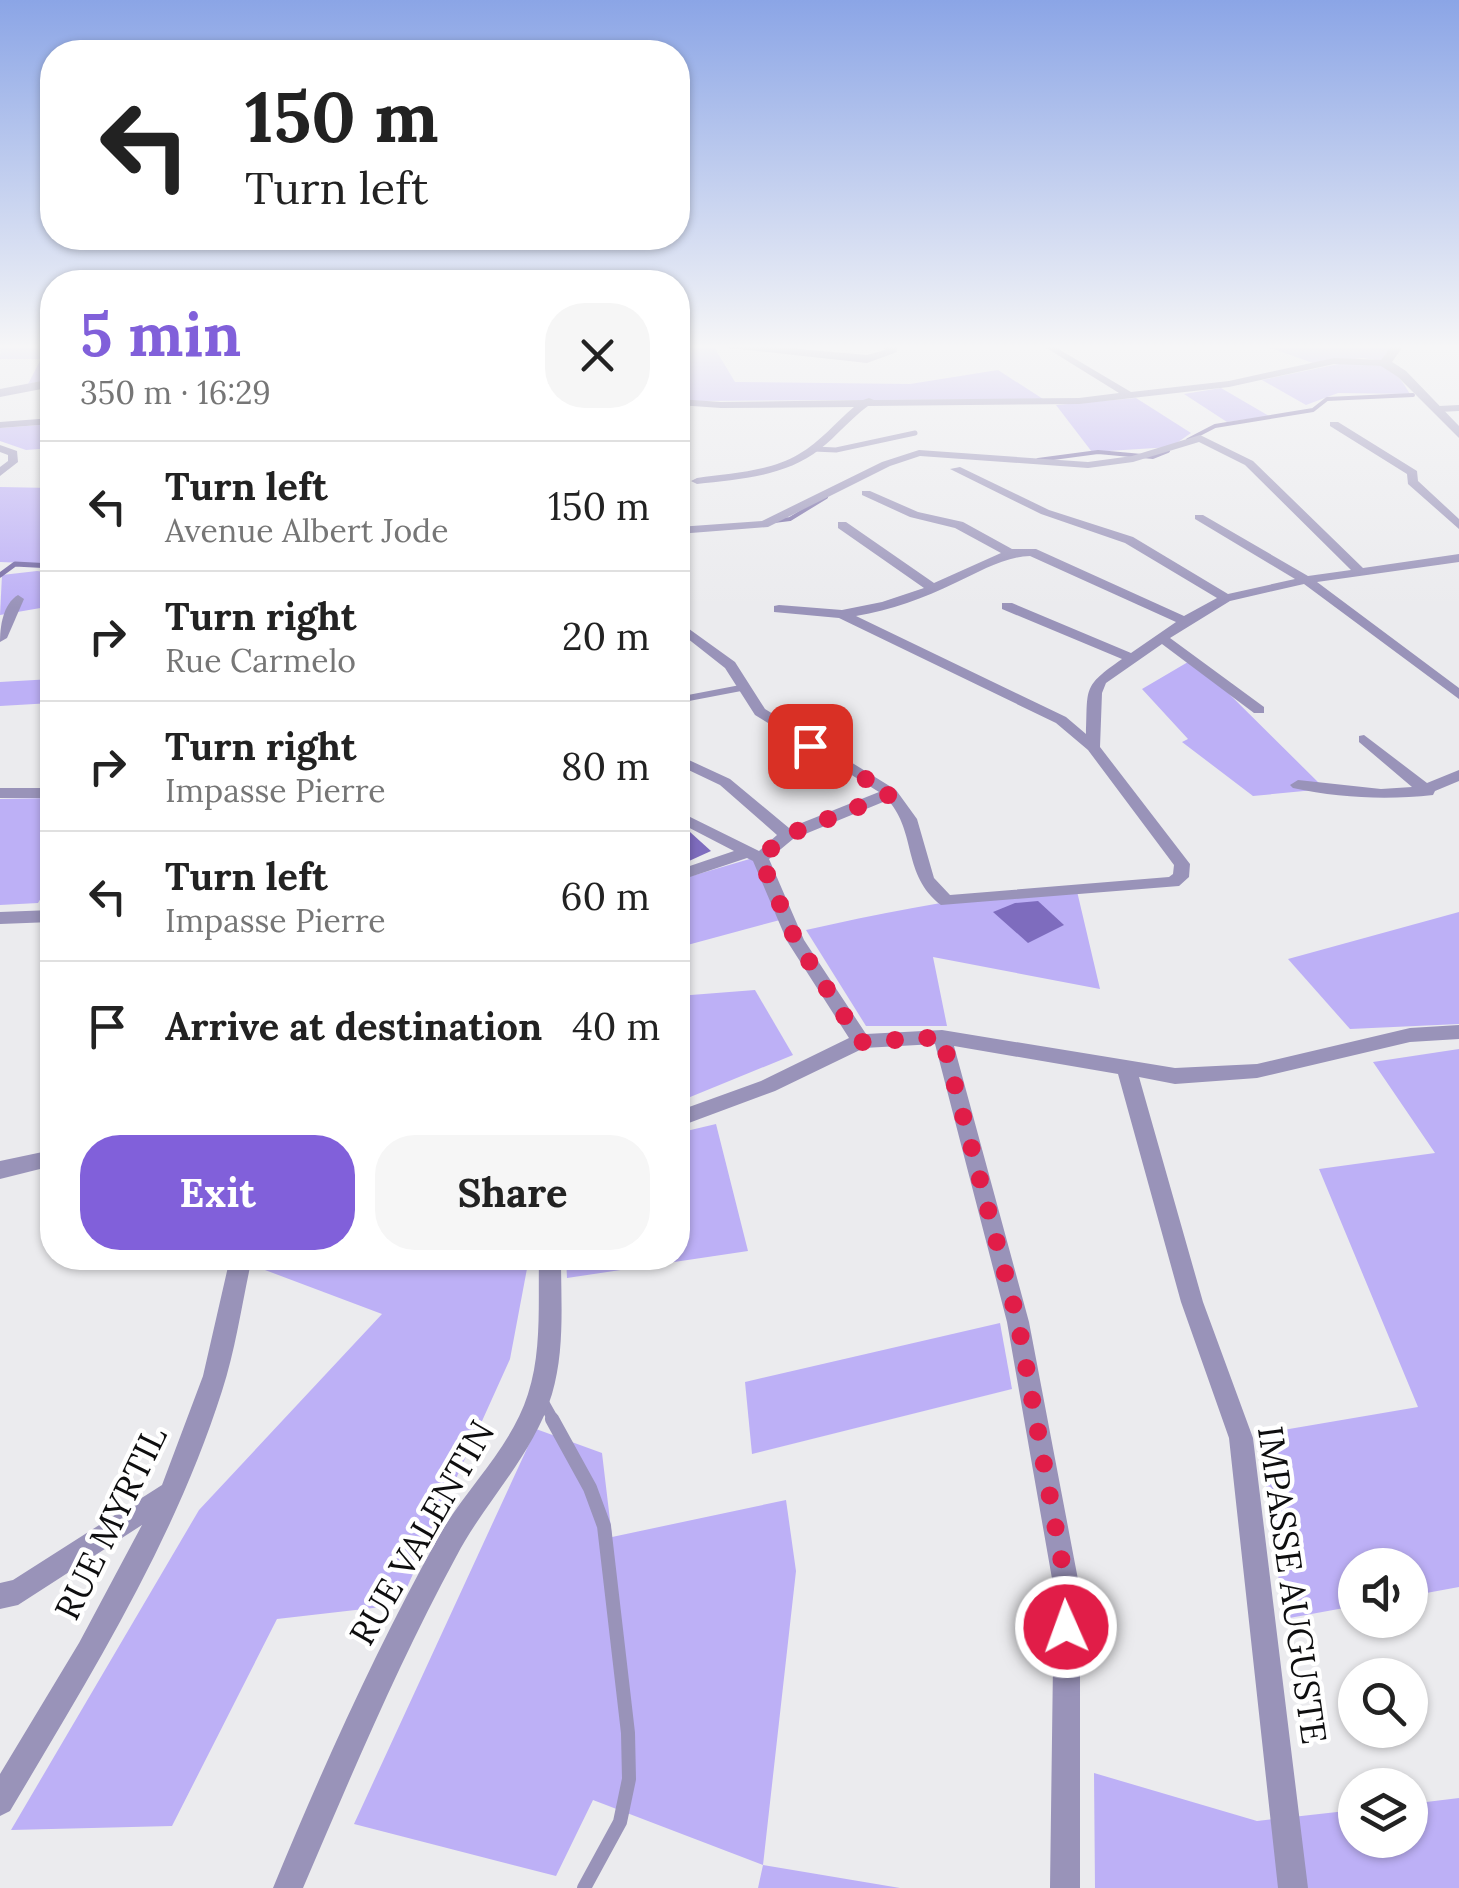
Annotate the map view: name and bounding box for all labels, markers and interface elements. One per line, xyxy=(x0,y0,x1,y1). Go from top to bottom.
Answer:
text: 150 m xyxy=(245,72,439,161)
icon: left xyxy=(80,80,210,210)
text: Turn left xyxy=(245,159,428,216)
text: 5 min xyxy=(80,296,241,372)
button: close xyxy=(545,303,650,408)
text: 350 m · 16:29 xyxy=(80,372,271,413)
text: Turn left xyxy=(165,462,328,510)
icon: left xyxy=(80,479,135,534)
text: 150 m xyxy=(548,482,650,530)
text: Avenue Albert Jode xyxy=(165,510,449,551)
text: Turn right xyxy=(165,592,356,640)
icon: right xyxy=(80,609,135,664)
text: 20 m xyxy=(562,612,650,660)
text: Rue Carmelo xyxy=(165,640,356,681)
pin xyxy=(768,704,853,789)
icon: arrive xyxy=(783,719,838,774)
text: Turn right xyxy=(165,722,356,770)
icon: right xyxy=(80,739,135,794)
text: 80 m xyxy=(561,742,650,790)
text: Impasse Pierre xyxy=(165,770,386,811)
text: Turn left xyxy=(165,852,328,900)
icon: left xyxy=(80,869,135,924)
text: 60 m xyxy=(560,872,650,920)
text: Impasse Pierre xyxy=(165,900,386,941)
icon: arrive xyxy=(80,999,135,1054)
text: Arrive at destination xyxy=(165,1002,542,1050)
text: 40 m xyxy=(572,1002,660,1050)
button: Exit xyxy=(80,1135,355,1250)
button: Share xyxy=(375,1135,650,1250)
street label: RUE VALENTIN xyxy=(339,1412,504,1653)
street label: RUE MYRTIL xyxy=(44,1419,177,1627)
street label: IMPASSE AUGUSTE xyxy=(1248,1423,1337,1747)
map controls xyxy=(1338,1548,1428,1858)
button: sound xyxy=(1338,1548,1428,1638)
position arrow xyxy=(1014,1575,1118,1679)
button: search xyxy=(1338,1658,1428,1748)
button: layers xyxy=(1338,1768,1428,1858)

